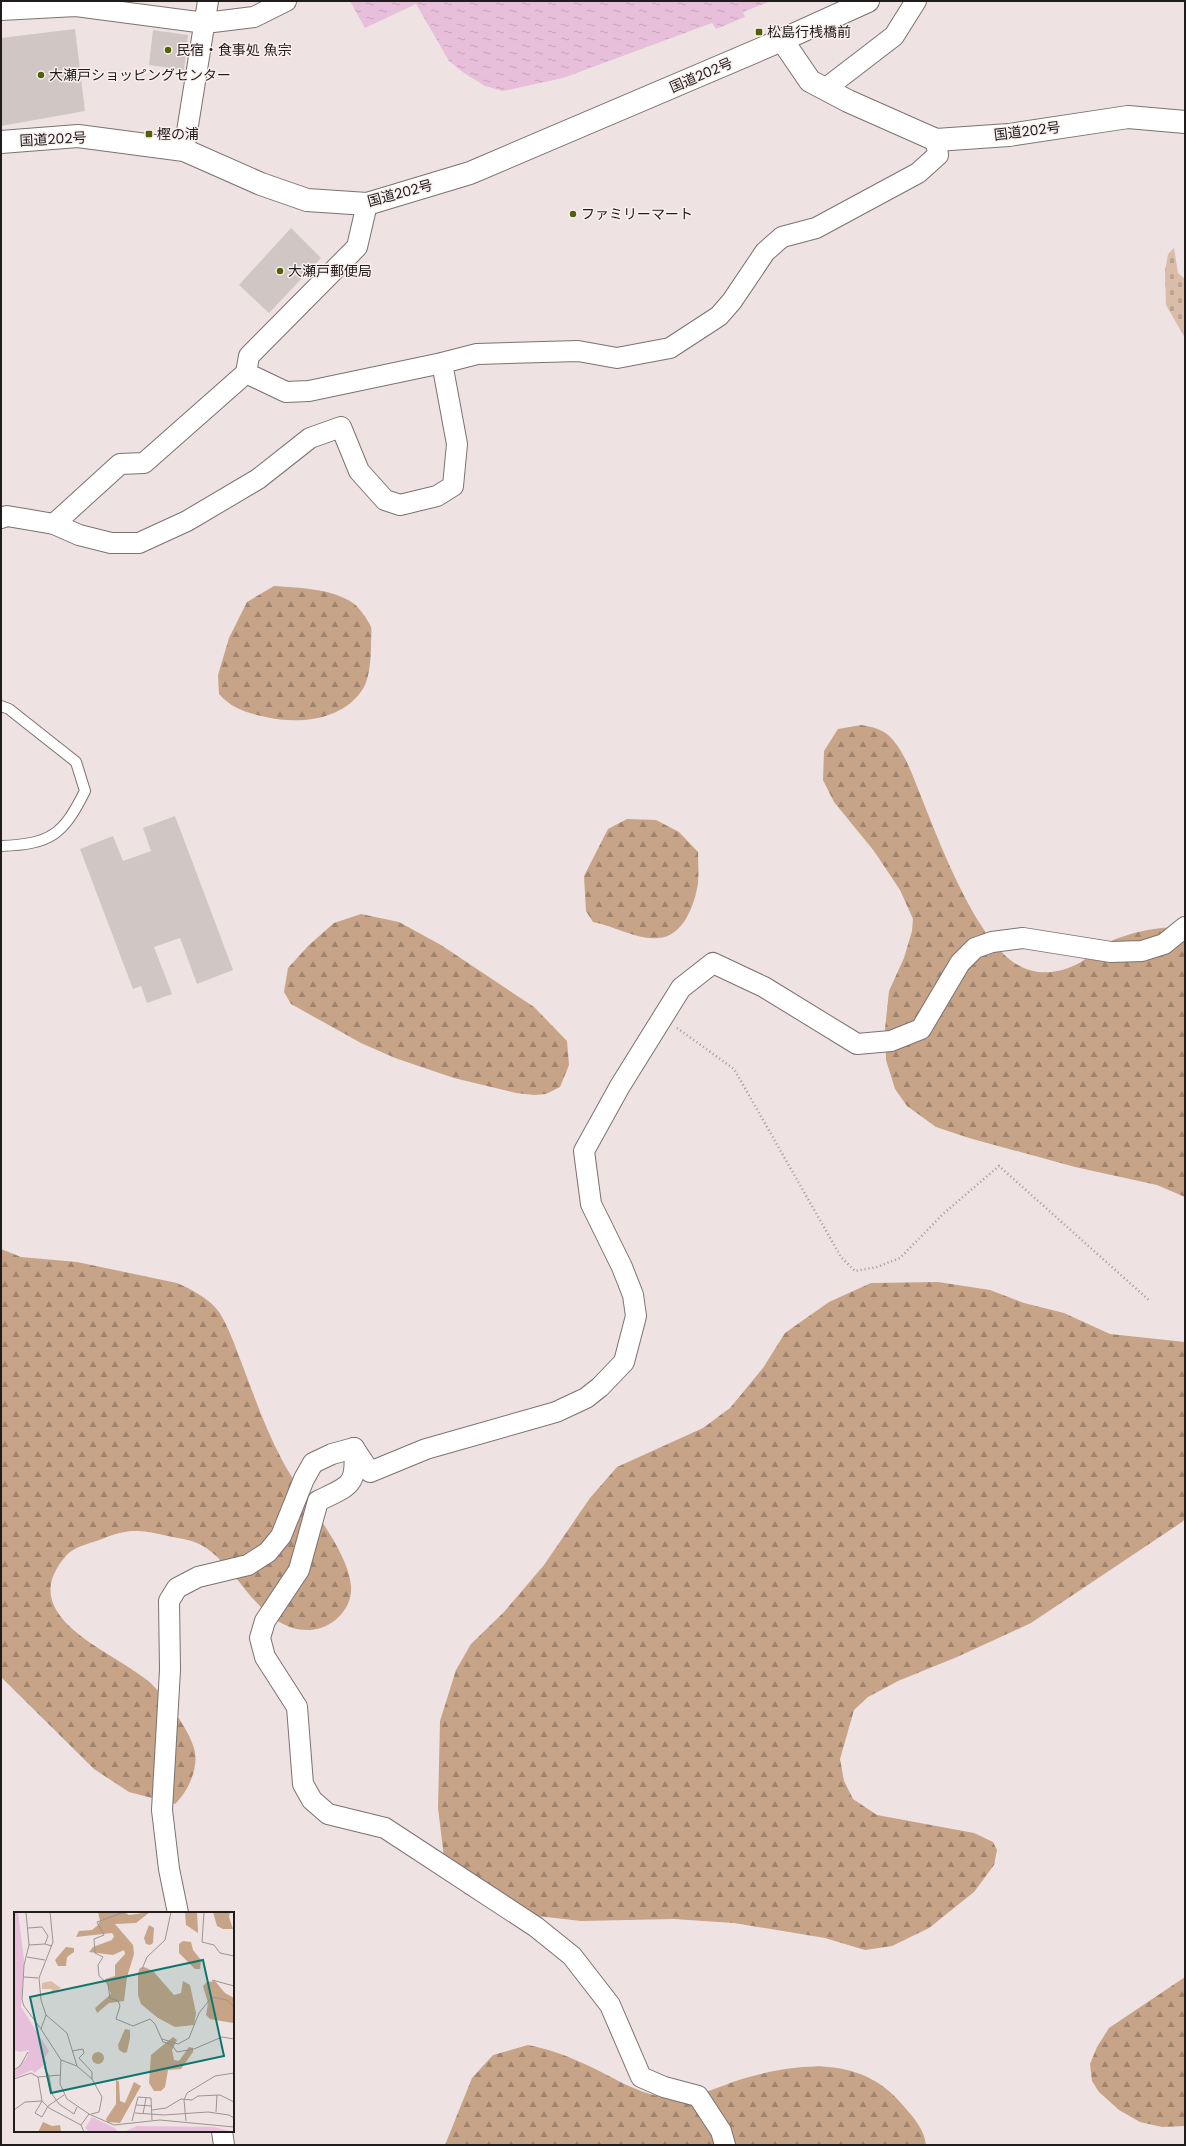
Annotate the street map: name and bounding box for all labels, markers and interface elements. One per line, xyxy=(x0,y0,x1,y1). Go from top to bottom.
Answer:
place label: 松島行桟橋前 xyxy=(767,22,851,42)
marker: 松島行桟橋前 xyxy=(754,27,764,37)
place label: 民宿・食事処 魚宗 xyxy=(176,40,292,60)
marker: 民宿・食事処 魚宗 xyxy=(163,45,173,55)
street label: 国道202号 xyxy=(666,53,736,97)
place label: 大瀬戸ショッピングセンター xyxy=(49,65,231,85)
marker: 大瀬戸ショッピングセンター xyxy=(36,70,46,80)
street label: 国道202号 xyxy=(993,117,1061,145)
place label: 樫の浦 xyxy=(157,124,199,144)
street label: 国道202号 xyxy=(19,127,87,151)
marker: 樫の浦 xyxy=(144,129,154,139)
street label: 国道202号 xyxy=(365,175,435,211)
place label: ファミリーマート xyxy=(581,204,693,224)
marker: ファミリーマート xyxy=(568,209,578,219)
place label: 大瀬戸郵便局 xyxy=(288,261,372,281)
marker: 大瀬戸郵便局 xyxy=(275,266,285,276)
inset map xyxy=(14,1912,234,2132)

